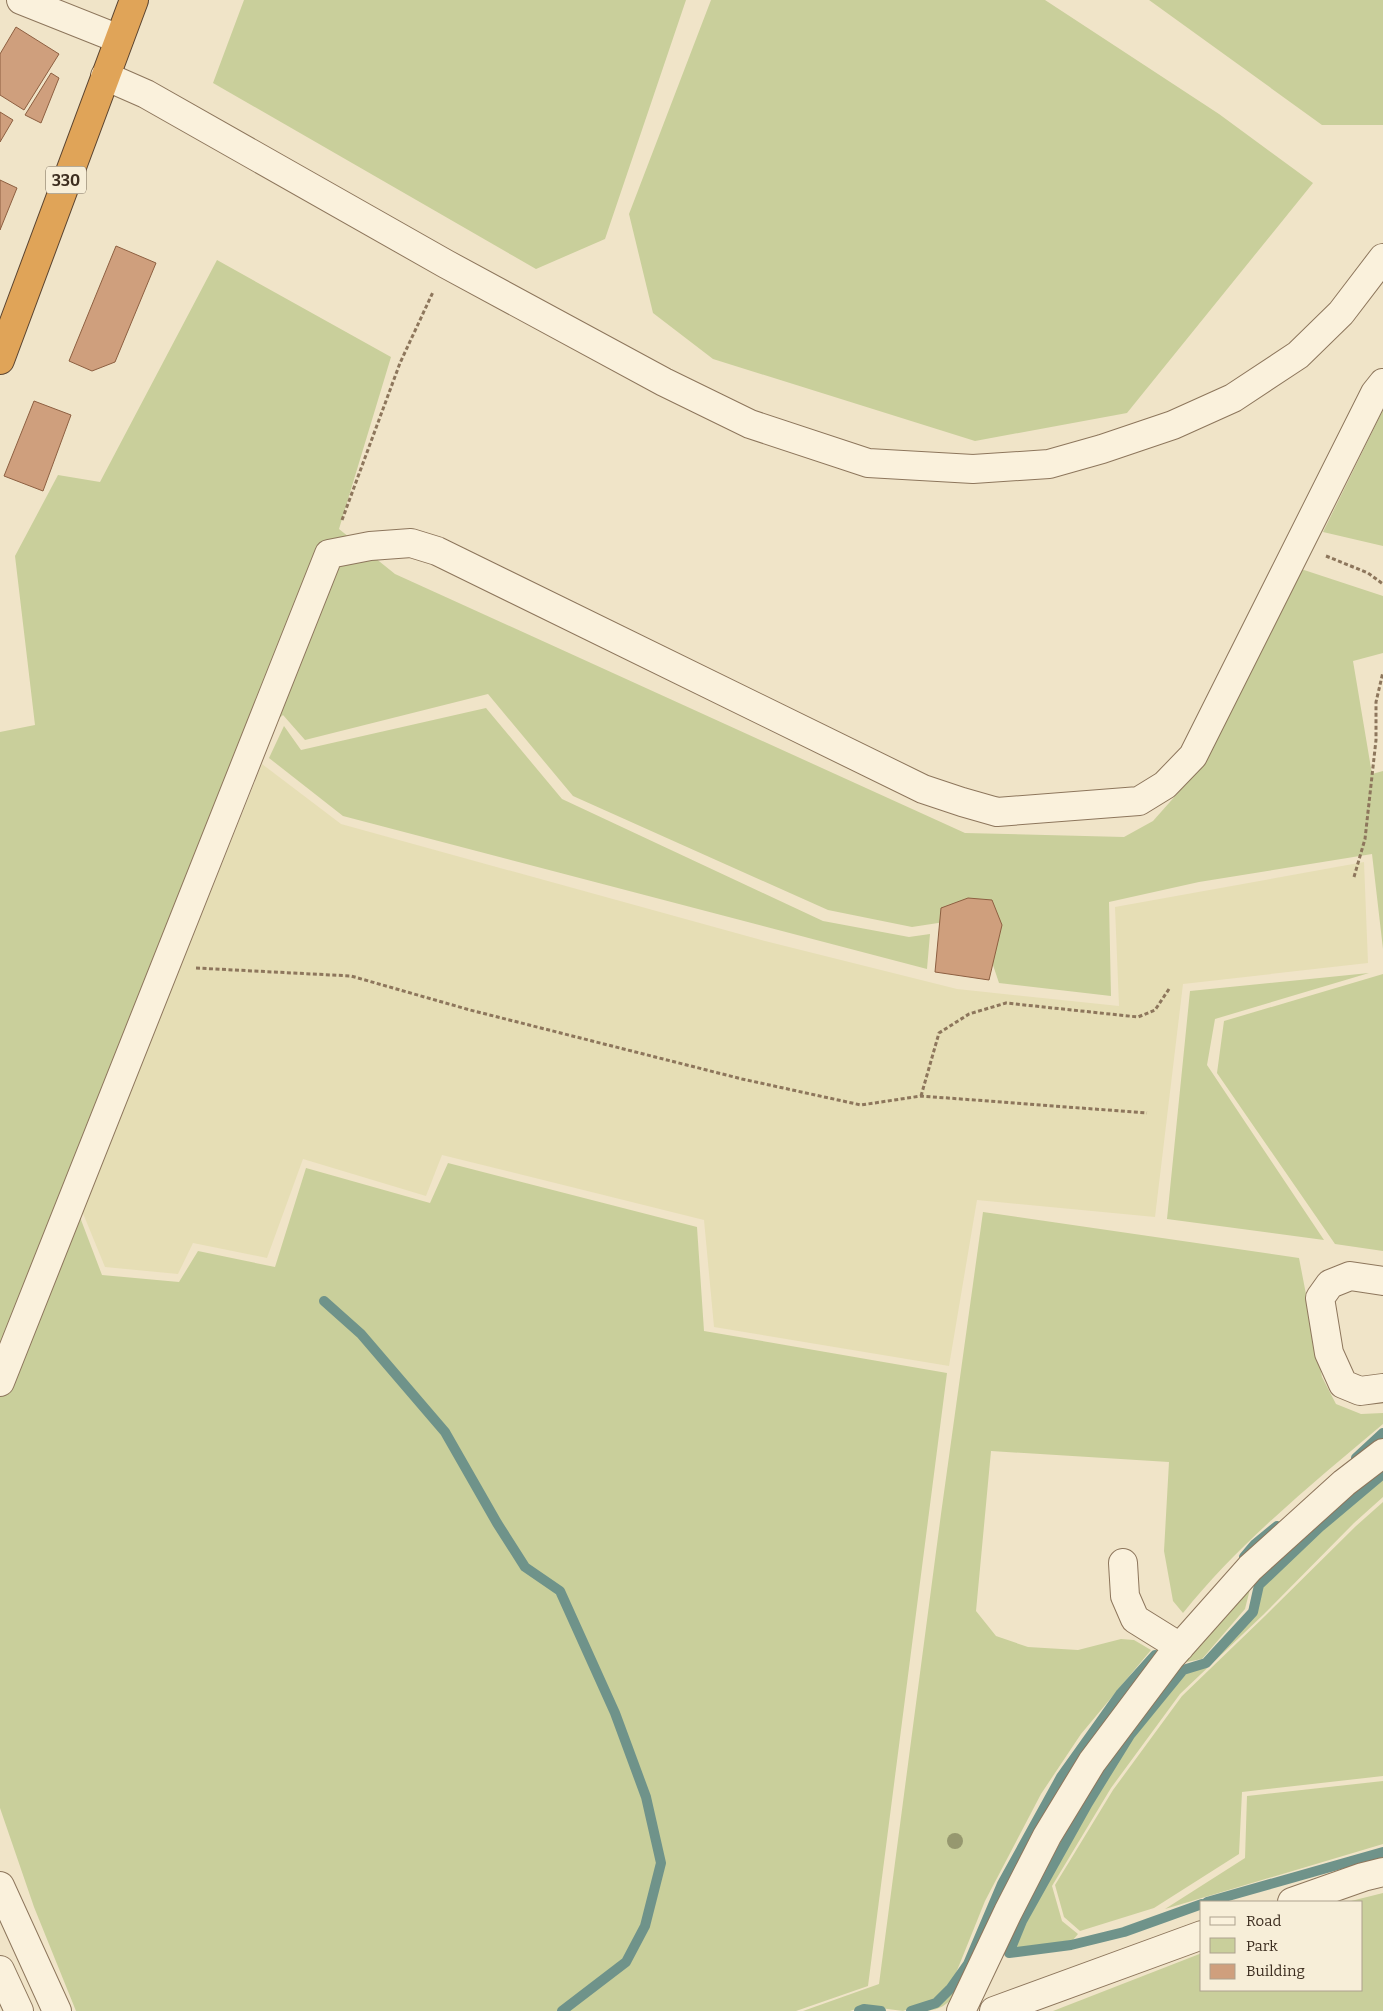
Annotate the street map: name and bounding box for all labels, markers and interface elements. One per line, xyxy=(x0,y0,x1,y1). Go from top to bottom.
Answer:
road number: 330 xyxy=(46,166,86,194)
legend xyxy=(1200,1901,1363,1991)
text: Road xyxy=(1246,1912,1281,1930)
text: Park xyxy=(1246,1937,1278,1955)
text: Building xyxy=(1246,1962,1305,1980)

